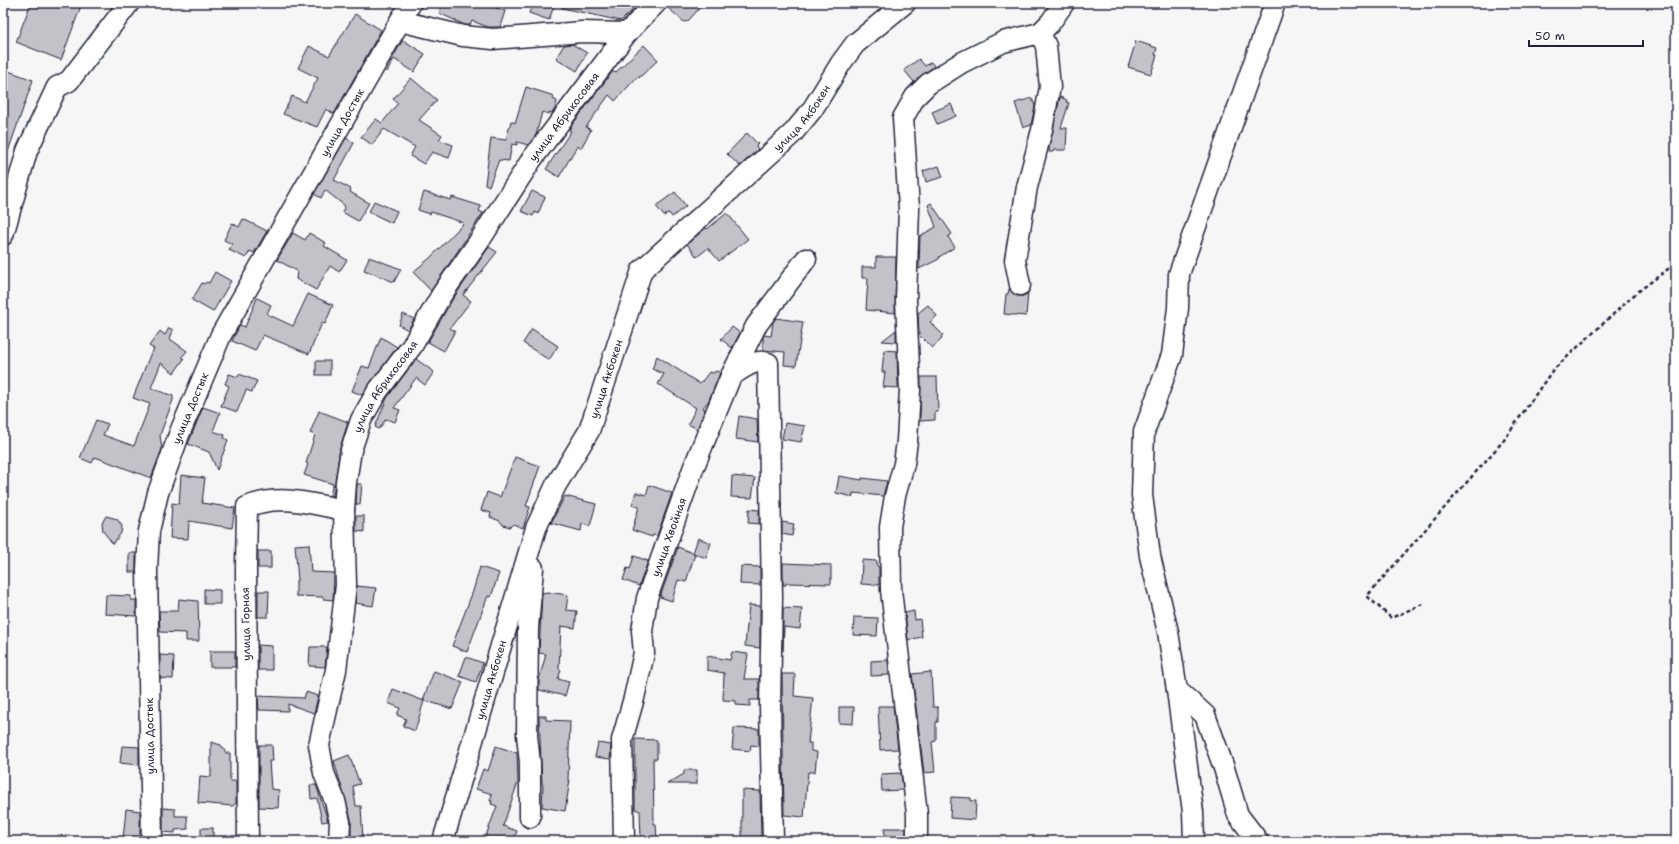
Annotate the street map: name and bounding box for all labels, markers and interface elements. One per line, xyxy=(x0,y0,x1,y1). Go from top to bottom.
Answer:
scale bar xyxy=(1529,22,1643,48)
text: 50 m xyxy=(1535,28,1565,44)
street label: улица Абрикосовая xyxy=(525,69,602,164)
street label: улица Акбокен xyxy=(770,82,833,155)
street label: улица Достык xyxy=(317,85,368,159)
street label: улица Абрикосовая xyxy=(350,338,421,434)
street label: улица Акбокен xyxy=(586,338,626,420)
street label: улица Достык xyxy=(169,370,212,446)
street label: улица Хвойная xyxy=(648,495,690,579)
street label: улица Горная xyxy=(238,587,254,661)
street label: улица Акбокен xyxy=(472,638,510,722)
street label: улица Достык xyxy=(142,698,158,774)

